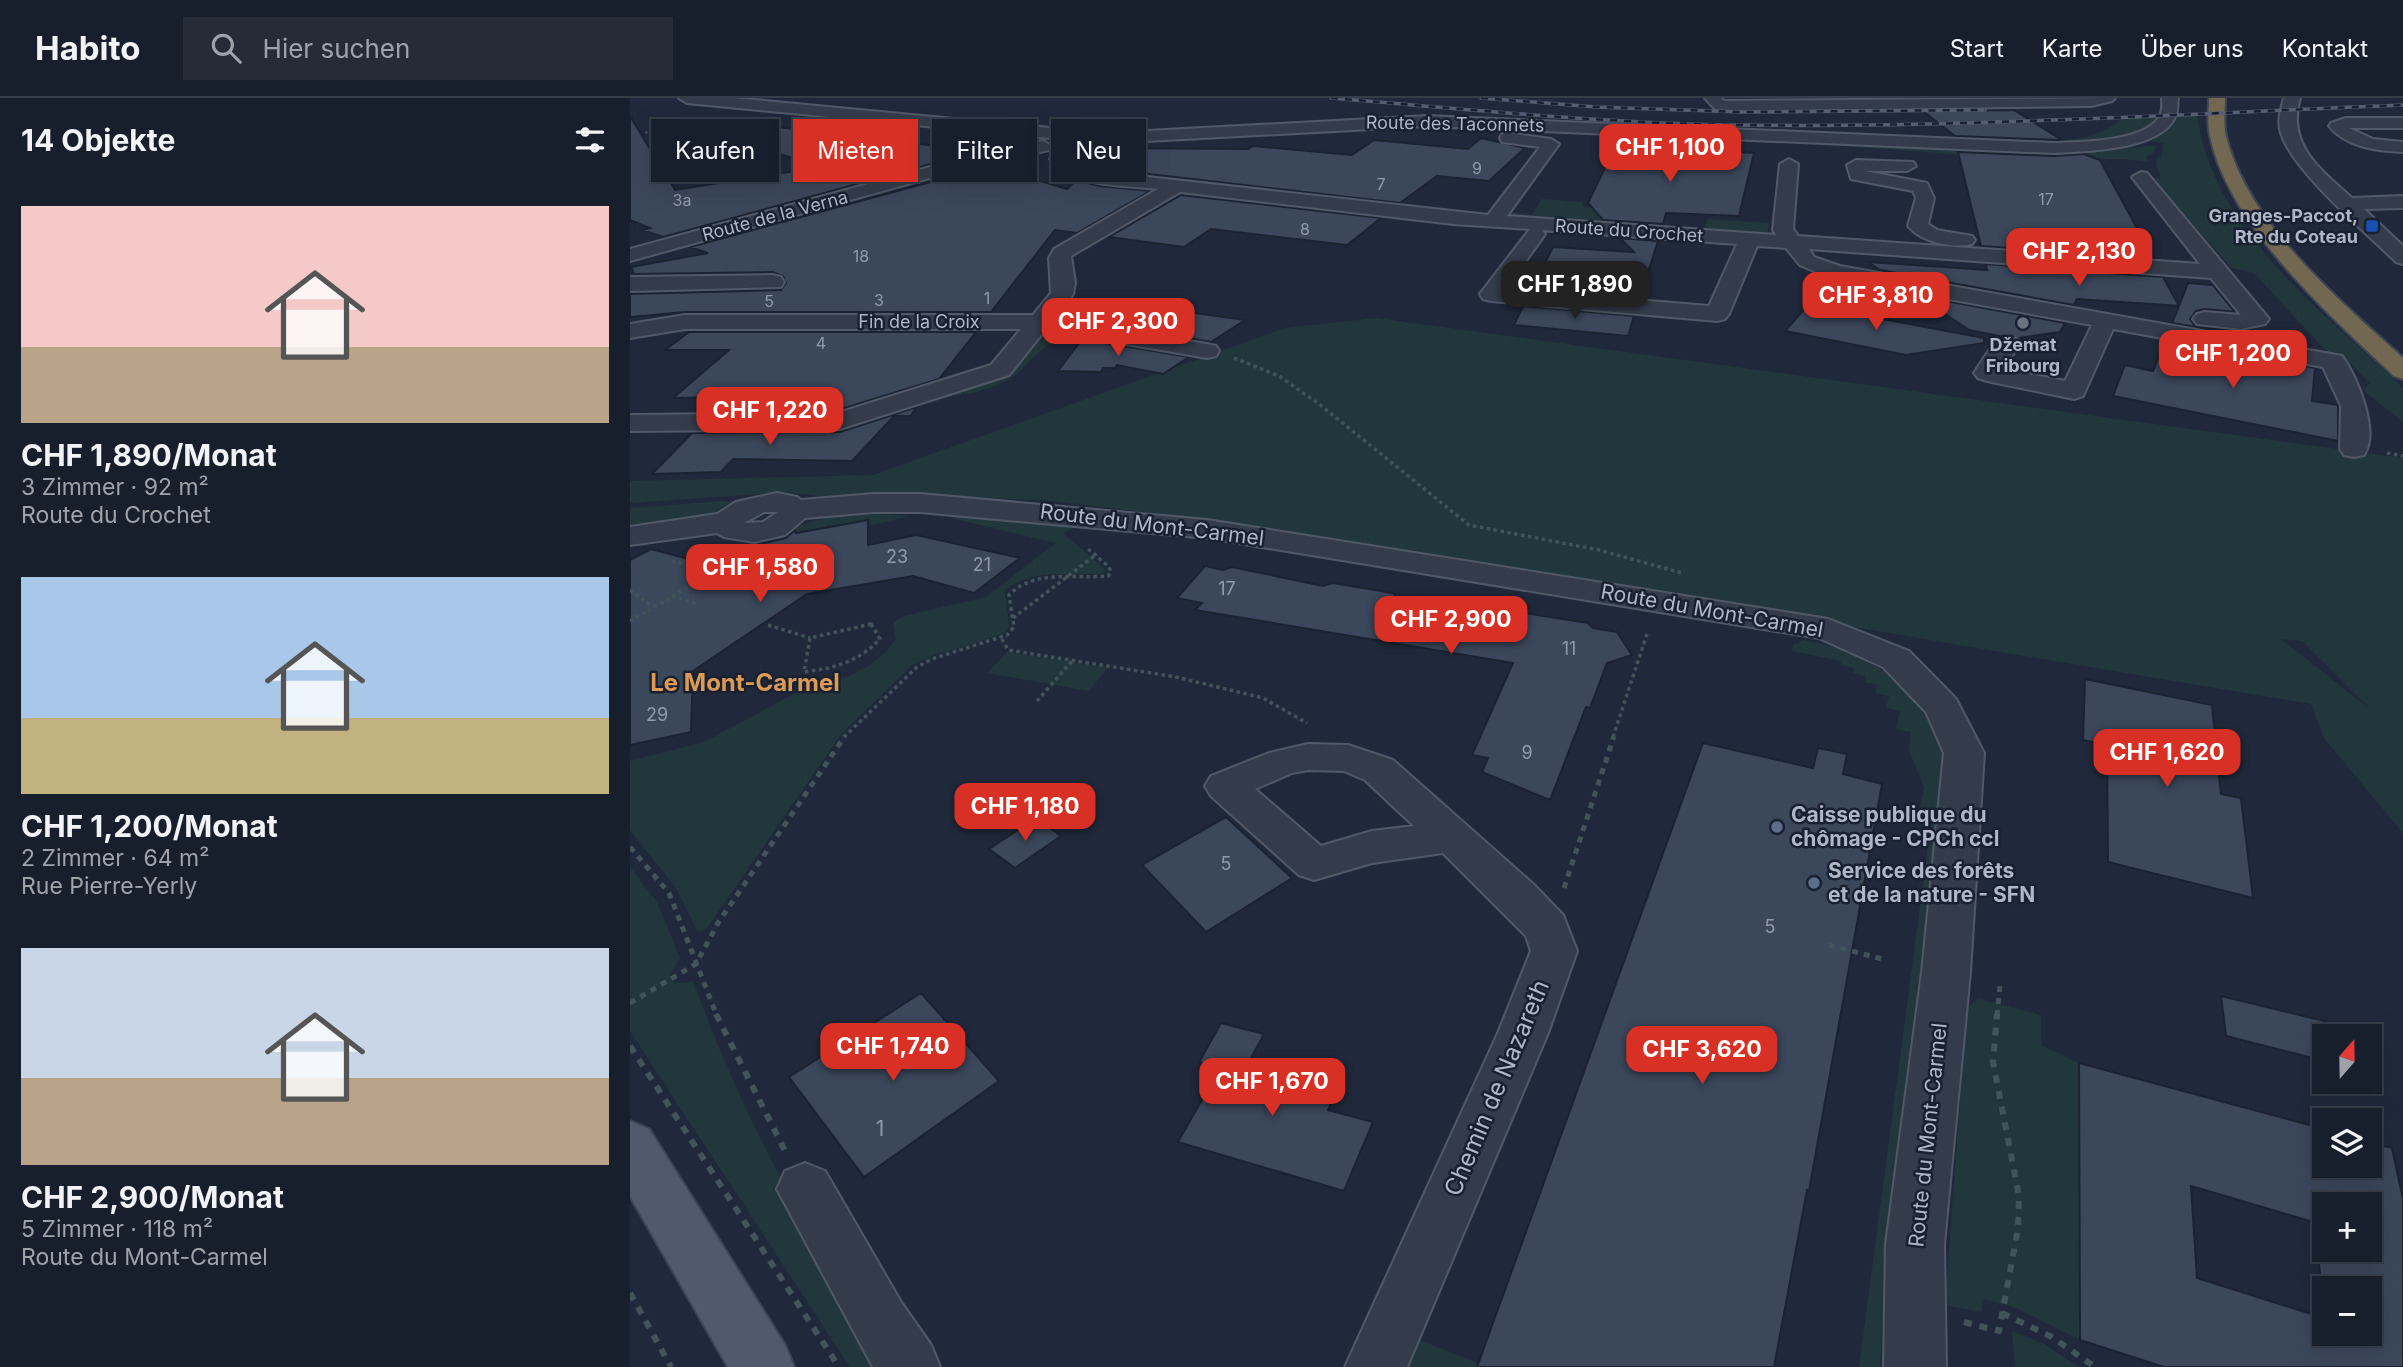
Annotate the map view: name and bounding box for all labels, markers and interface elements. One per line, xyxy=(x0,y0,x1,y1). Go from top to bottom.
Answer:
search box xyxy=(183,17,673,80)
text: Habito xyxy=(35,28,141,68)
icon: search xyxy=(207,29,245,67)
text: Hier suchen xyxy=(263,33,410,64)
text: Start xyxy=(1950,34,2004,63)
text: Karte xyxy=(2042,34,2102,63)
text: Über uns xyxy=(2140,34,2244,63)
text: Kontakt xyxy=(2282,34,2368,63)
street label: Route des Taconnets xyxy=(1366,111,1544,136)
chip: Kaufen xyxy=(651,119,779,182)
chip: Mieten xyxy=(793,119,918,182)
chip: Filter xyxy=(932,119,1037,182)
chip: Neu xyxy=(1051,119,1146,182)
icon: filters xyxy=(571,121,609,159)
text: 14 Objekte xyxy=(21,122,175,158)
pin: CHF 1,100 xyxy=(1590,125,1750,184)
text: CHF 1,100 xyxy=(1615,133,1725,161)
house number: 9 xyxy=(1472,158,1482,178)
house number: 7 xyxy=(1376,174,1386,194)
street label: Route de la Verna xyxy=(700,186,850,245)
house number: 17 xyxy=(2038,189,2054,209)
house number: 3a xyxy=(673,190,691,210)
place label: Granges-Paccot, Rte du Coteau xyxy=(2208,205,2358,247)
street label: Route du Crochet xyxy=(1554,215,1704,246)
marker: Granges-Paccot, Rte du Coteau xyxy=(2364,218,2380,234)
house number: 8 xyxy=(1300,219,1310,239)
pin: CHF 2,130 xyxy=(1999,228,2159,288)
text: CHF 2,130 xyxy=(2022,237,2136,265)
house number: 18 xyxy=(853,246,869,266)
icon: home xyxy=(252,252,378,378)
pin: CHF 1,890 xyxy=(1495,262,1655,321)
text: CHF 1,890 xyxy=(1517,270,1633,298)
pin: CHF 3,810 xyxy=(1796,272,1956,332)
text: CHF 3,810 xyxy=(1819,281,1933,309)
house number: 1 xyxy=(984,288,990,308)
house number: 3 xyxy=(874,290,884,310)
house number: 5 xyxy=(764,291,774,311)
pin: CHF 2,300 xyxy=(1038,299,1198,358)
text: CHF 2,300 xyxy=(1058,307,1178,335)
street label: Fin de la Croix xyxy=(858,311,980,332)
marker: Džemat Fribourg xyxy=(2015,315,2031,331)
pin: CHF 1,200 xyxy=(2153,330,2313,390)
house number: 4 xyxy=(816,333,826,353)
place label: Džemat Fribourg xyxy=(1986,334,2060,376)
text: CHF 1,200 xyxy=(2175,339,2291,367)
pin: CHF 1,220 xyxy=(690,388,850,447)
text: CHF 1,220 xyxy=(712,396,828,424)
text: CHF 1,890/Monat xyxy=(21,437,277,473)
text: 3 Zimmer · 92 m² xyxy=(21,473,209,501)
street label: Route du Mont-Carmel xyxy=(1039,498,1265,551)
text: Route du Crochet xyxy=(21,501,211,529)
pin: CHF 1,580 xyxy=(680,545,840,604)
house number: 23 xyxy=(886,546,908,567)
text: CHF 1,580 xyxy=(702,553,818,581)
house number: 21 xyxy=(973,554,991,575)
house number: 17 xyxy=(1218,578,1236,599)
street label: Route du Mont-Carmel xyxy=(1599,579,1825,642)
pin: CHF 2,900 xyxy=(1371,596,1531,656)
text: CHF 2,900 xyxy=(1391,605,1511,633)
icon: home xyxy=(252,623,378,749)
house number: 11 xyxy=(1562,638,1576,659)
district label: Le Mont-Carmel xyxy=(650,668,840,697)
house number: 29 xyxy=(646,704,668,725)
pin: CHF 1,620 xyxy=(2087,730,2247,789)
text: CHF 1,620 xyxy=(2110,738,2225,766)
house number: 9 xyxy=(1521,742,1533,763)
pin: CHF 1,180 xyxy=(945,784,1105,843)
text: CHF 1,180 xyxy=(970,792,1080,820)
place label: Caisse publique du chômage - CPCh ccl xyxy=(1791,802,1999,851)
text: CHF 1,200/Monat xyxy=(21,808,278,844)
marker: Caisse publique du chômage - CPCh ccl xyxy=(1769,819,1785,835)
text: 2 Zimmer · 64 m² xyxy=(21,844,209,872)
house number: 5 xyxy=(1221,853,1231,874)
place label: Service des forêts et de la nature - SFN xyxy=(1828,858,2035,907)
text: Rue Pierre-Yerly xyxy=(21,872,197,900)
marker: Service des forêts et de la nature - SFN xyxy=(1806,875,1822,891)
house number: 5 xyxy=(1765,916,1775,937)
street label: Chemin de Nazareth xyxy=(1438,975,1555,1200)
icon: home xyxy=(252,994,378,1120)
street label: Route du Mont-Carmel xyxy=(1903,1022,1952,1248)
pin: CHF 1,740 xyxy=(813,1024,973,1083)
north arrow xyxy=(2312,1024,2382,1094)
map controls xyxy=(2312,1024,2382,1346)
pin: CHF 3,620 xyxy=(1622,1026,1782,1086)
text: CHF 1,740 xyxy=(836,1032,950,1060)
text: CHF 3,620 xyxy=(1642,1035,1762,1063)
pin: CHF 1,670 xyxy=(1192,1058,1352,1118)
text: CHF 1,670 xyxy=(1215,1067,1329,1095)
button: layers xyxy=(2312,1108,2382,1178)
house number: 1 xyxy=(876,1116,884,1141)
text: CHF 2,900/Monat xyxy=(21,1179,284,1215)
button: + xyxy=(2312,1192,2382,1262)
text: 5 Zimmer · 118 m² xyxy=(21,1215,213,1243)
text: Route du Mont-Carmel xyxy=(21,1243,268,1271)
button: − xyxy=(2312,1276,2382,1346)

